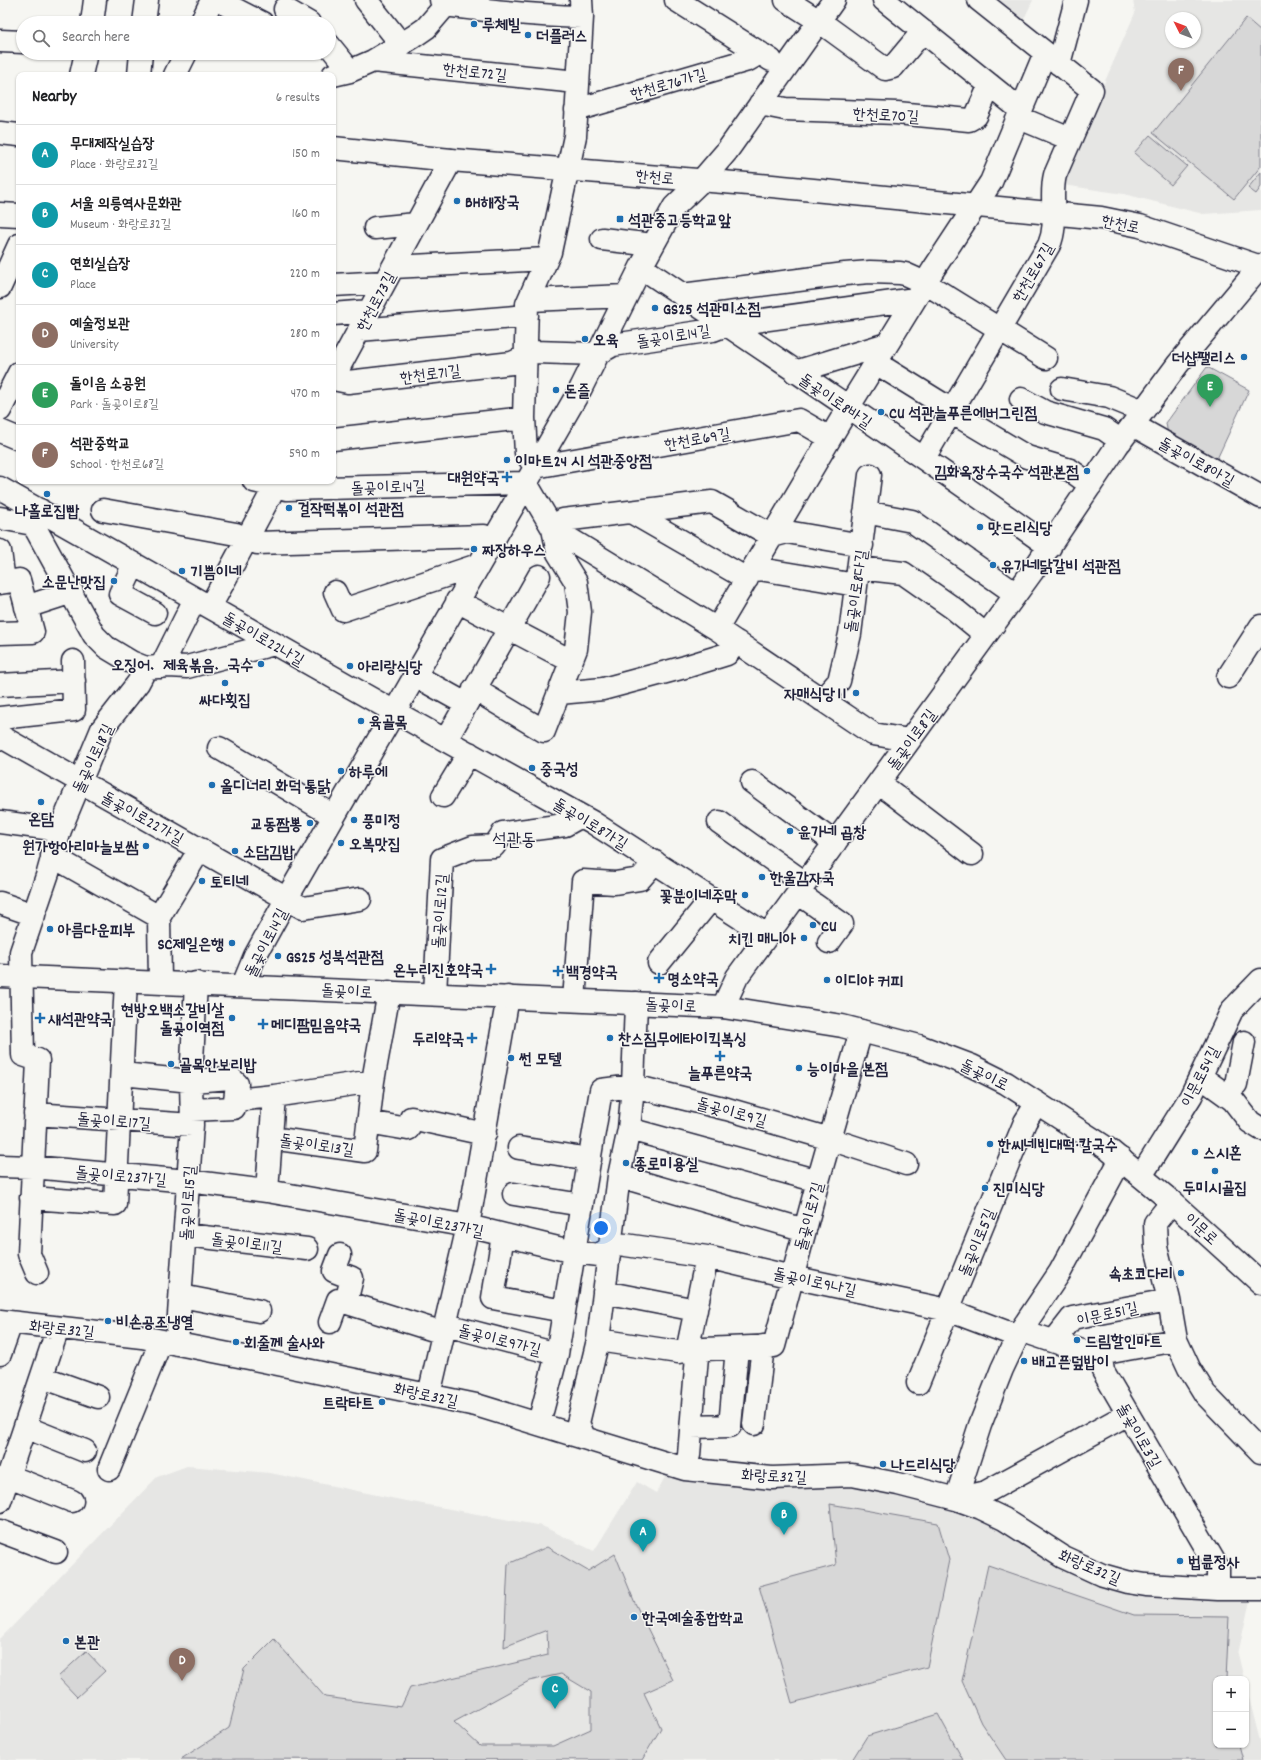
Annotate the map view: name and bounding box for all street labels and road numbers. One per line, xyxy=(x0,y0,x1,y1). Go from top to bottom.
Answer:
street label: 한천로72길 xyxy=(441,59,508,88)
street label: 한천로76가길 xyxy=(628,64,710,107)
street label: 한천로70길 xyxy=(852,103,920,130)
street label: 한천로 xyxy=(635,165,675,192)
street label: 한천로 xyxy=(1099,210,1142,241)
street label: 한천로67길 xyxy=(1008,239,1061,307)
street label: 한천로73길 xyxy=(352,268,403,336)
street label: 돌곶이로14길 xyxy=(635,320,712,355)
street label: 한천로71길 xyxy=(399,360,462,391)
street label: 돌곶이로8바길 xyxy=(793,369,876,435)
street label: 한천로69길 xyxy=(663,423,732,458)
street label: 돌곶이로8아길 xyxy=(1154,433,1238,494)
street label: 돌곶이로14길 xyxy=(350,476,426,501)
street label: 돌곶이로8다길 xyxy=(840,548,875,634)
street label: 돌곶이로22나길 xyxy=(217,607,308,673)
street label: 돌곶이로8길 xyxy=(883,705,943,776)
street label: 돌곶이로18길 xyxy=(68,720,120,798)
street label: 돌곶이로22가길 xyxy=(96,787,187,851)
street label: 돌곶이로8가길 xyxy=(548,794,632,857)
street label: 돌곶이로12길 xyxy=(428,873,455,949)
street label: 돌곶이로14길 xyxy=(240,905,294,982)
street label: 돌곶이로 xyxy=(321,980,373,1005)
street label: 돌곶이로 xyxy=(645,994,697,1019)
street label: 이문로54길 xyxy=(1176,1043,1226,1112)
street label: 돌곶이로 xyxy=(956,1055,1012,1098)
street label: 돌곶이로9길 xyxy=(694,1093,769,1134)
street label: 돌곶이로17길 xyxy=(76,1108,152,1137)
street label: 돌곶이로13길 xyxy=(278,1130,356,1163)
street label: 돌곶이로23가길 xyxy=(74,1162,167,1193)
street label: 돌곶이로15길 xyxy=(176,1165,203,1241)
street label: 돌곶이로7길 xyxy=(790,1180,831,1254)
street label: 돌곶이로23가길 xyxy=(391,1204,486,1244)
street label: 돌곶이로5길 xyxy=(954,1205,1002,1281)
street label: 이문로 xyxy=(1178,1208,1222,1251)
street label: 돌곶이로11길 xyxy=(210,1229,284,1260)
street label: 돌곶이로9나길 xyxy=(771,1263,858,1304)
street label: 이문로51길 xyxy=(1075,1297,1141,1334)
street label: 화랑로32길 xyxy=(28,1316,96,1345)
street label: 돌곶이로9가길 xyxy=(456,1320,543,1363)
street label: 화랑로32길 xyxy=(391,1378,460,1415)
street label: 돌곶이로3길 xyxy=(1110,1400,1166,1473)
street label: 화랑로32길 xyxy=(741,1465,807,1490)
street label: 화랑로32길 xyxy=(1054,1545,1124,1592)

